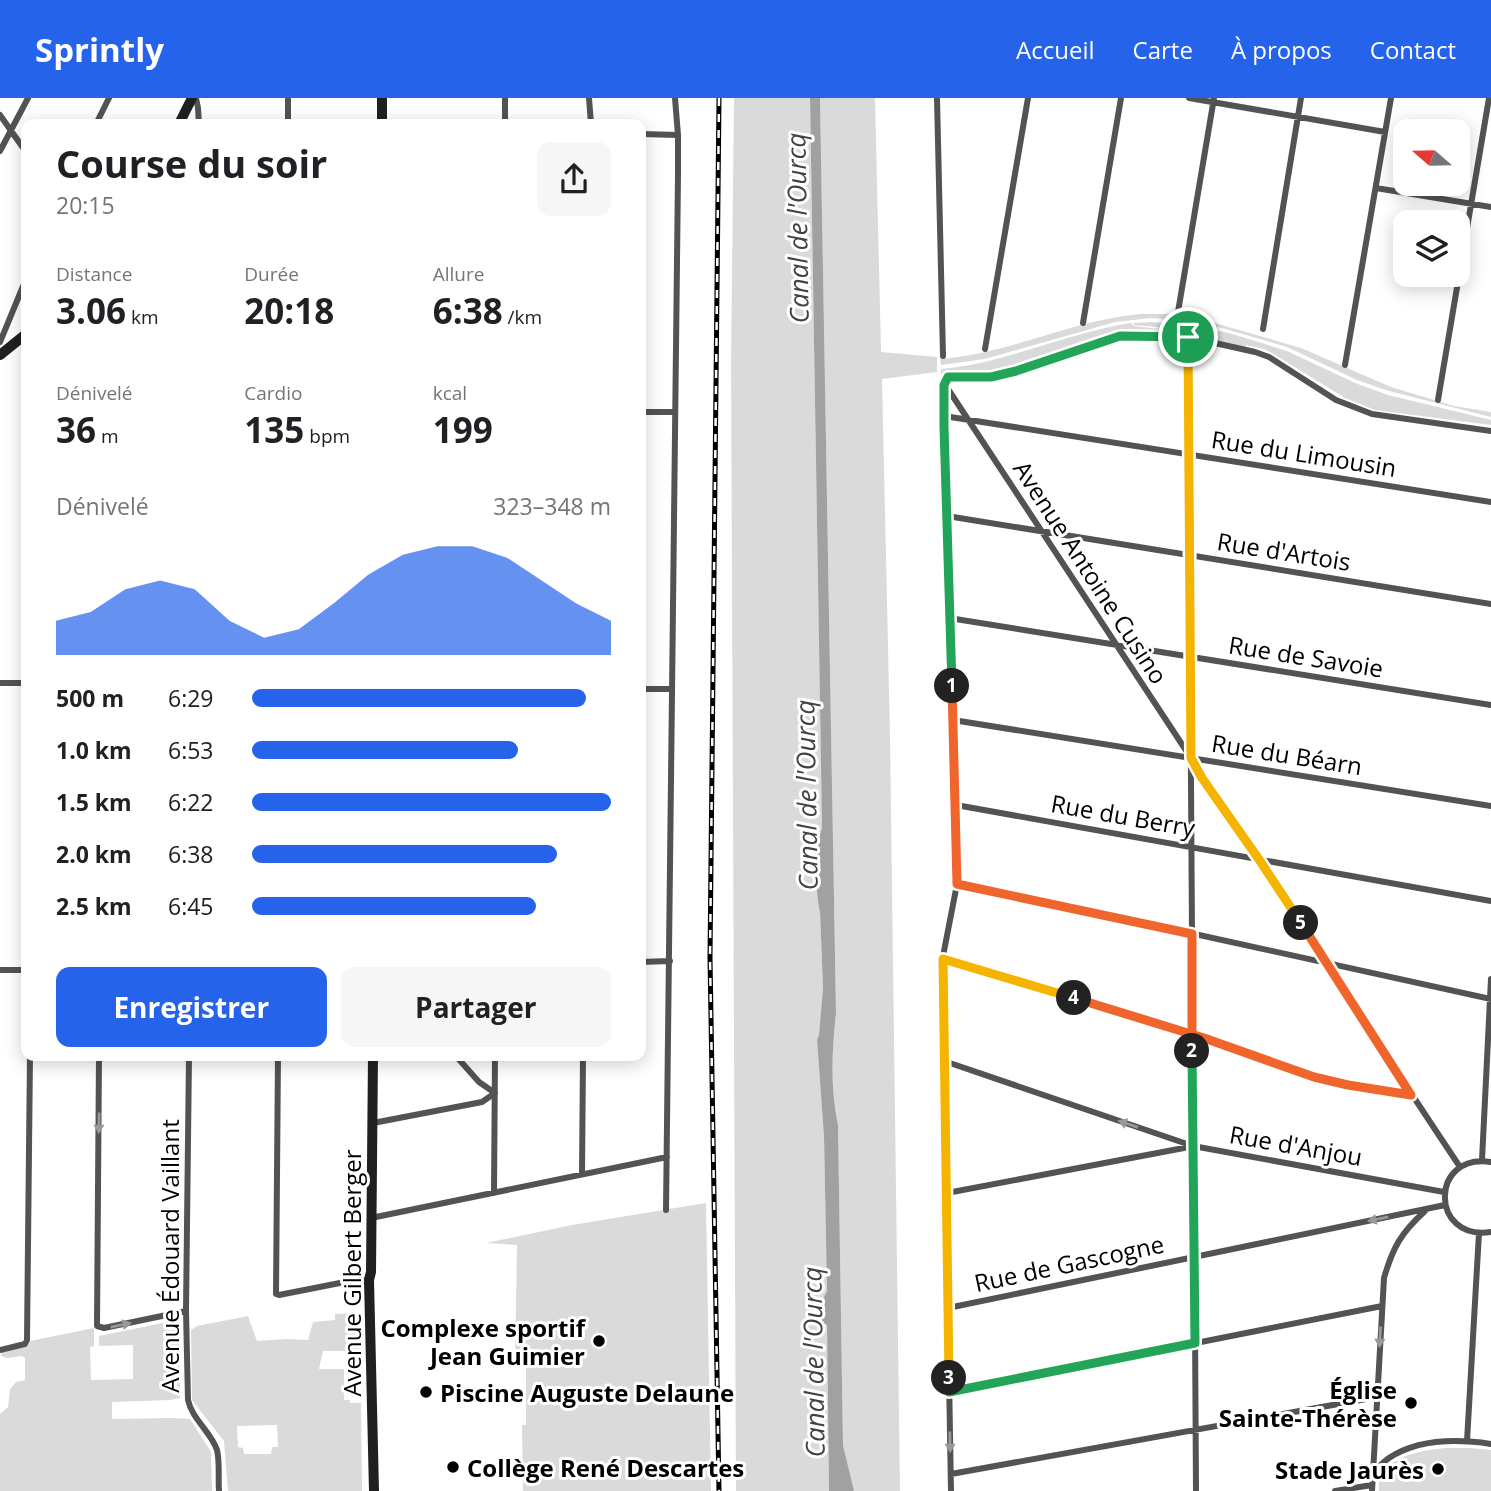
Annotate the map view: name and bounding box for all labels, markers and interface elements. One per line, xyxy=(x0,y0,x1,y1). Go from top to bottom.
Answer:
text: Sprintly xyxy=(35,27,164,72)
text: Accueil xyxy=(1016,33,1095,66)
text: Carte xyxy=(1133,33,1193,66)
text: À propos xyxy=(1231,33,1332,66)
text: Contact xyxy=(1370,33,1456,66)
north arrow xyxy=(1393,119,1470,196)
map controls xyxy=(1393,119,1470,287)
water label: Canal de l'Ourcq xyxy=(777,132,817,324)
text: Course du soir xyxy=(56,137,327,189)
button: share xyxy=(537,142,611,216)
text: 20:15 xyxy=(56,189,115,221)
button: layers xyxy=(1393,210,1470,287)
text: Distance xyxy=(56,261,132,287)
text: Durée xyxy=(244,261,299,287)
text: Allure xyxy=(433,261,484,287)
text: 3.06 xyxy=(56,287,126,334)
text: 20:18 xyxy=(244,287,334,334)
text: 6:38 xyxy=(433,287,503,334)
text: km xyxy=(126,304,159,330)
text: /km xyxy=(503,304,542,330)
pin xyxy=(1158,307,1218,367)
icon: arrive xyxy=(1169,318,1207,356)
text: Dénivelé xyxy=(56,380,133,406)
text: Cardio xyxy=(244,380,302,406)
text: kcal xyxy=(433,380,467,406)
text: 36 xyxy=(56,406,96,453)
text: 135 xyxy=(244,406,304,453)
text: 199 xyxy=(433,406,493,453)
street label: Rue du Limousin xyxy=(1209,422,1399,484)
text: m xyxy=(96,423,119,449)
text: bpm xyxy=(304,423,350,449)
street label: Avenue Antoine Cusino xyxy=(1006,454,1176,690)
text: Dénivelé xyxy=(56,490,149,522)
text: 323–348 m xyxy=(493,490,611,522)
street label: Rue d'Artois xyxy=(1215,524,1353,578)
street label: Rue de Savoie xyxy=(1226,627,1386,685)
pin: 1 xyxy=(934,668,970,704)
text: 1 xyxy=(946,672,957,698)
text: 500 m xyxy=(56,682,124,714)
text: 6:29 xyxy=(168,682,214,714)
water label: Canal de l'Ourcq xyxy=(786,699,826,891)
street label: Rue du Béarn xyxy=(1209,726,1365,782)
text: 1.0 km xyxy=(56,734,132,766)
text: 6:53 xyxy=(168,734,214,766)
text: 1.5 km xyxy=(56,786,132,818)
text: 6:22 xyxy=(168,786,214,818)
street label: Rue du Berry xyxy=(1048,786,1198,844)
text: 2.0 km xyxy=(56,838,132,870)
text: 6:38 xyxy=(168,838,214,870)
text: 2.5 km xyxy=(56,890,132,922)
text: 6:45 xyxy=(168,890,214,922)
pin: 5 xyxy=(1284,906,1318,940)
text: 5 xyxy=(1295,909,1306,935)
button: Enregistrer xyxy=(56,967,327,1047)
button: Partager xyxy=(341,967,611,1047)
pin: 4 xyxy=(1056,981,1092,1016)
text: 4 xyxy=(1068,984,1079,1010)
pin: 2 xyxy=(1174,1034,1210,1068)
text: 2 xyxy=(1186,1037,1197,1063)
one-way arrow xyxy=(93,1113,105,1135)
street label: Rue d'Anjou xyxy=(1227,1117,1365,1173)
one-way arrow xyxy=(1117,1118,1138,1129)
street label: Avenue Édouard Vaillant xyxy=(153,1119,186,1393)
street label: Avenue Gilbert Berger xyxy=(335,1149,368,1397)
one-way arrow xyxy=(1367,1214,1389,1225)
street label: Rue de Gascogne xyxy=(971,1227,1167,1299)
water label: Canal de l'Ourcq xyxy=(793,1266,833,1458)
place label: Complexe sportif Jean Guimier xyxy=(380,1311,587,1372)
one-way arrow xyxy=(110,1319,132,1330)
one-way arrow xyxy=(1375,1327,1386,1349)
marker: Complexe sportif Jean Guimier xyxy=(591,1333,607,1349)
pin: 3 xyxy=(932,1360,967,1396)
text: 3 xyxy=(943,1364,954,1390)
place label: Église Sainte-Thérèse xyxy=(1219,1373,1397,1434)
place label: Piscine Auguste Delaune xyxy=(440,1376,734,1409)
marker: Piscine Auguste Delaune xyxy=(418,1384,434,1400)
marker: Église Sainte-Thérèse xyxy=(1403,1395,1419,1411)
one-way arrow xyxy=(944,1431,956,1453)
place label: Collège René Descartes xyxy=(467,1451,744,1484)
place label: Stade Jaurès xyxy=(1275,1453,1424,1486)
marker: Collège René Descartes xyxy=(445,1459,461,1475)
marker: Stade Jaurès xyxy=(1430,1461,1446,1477)

